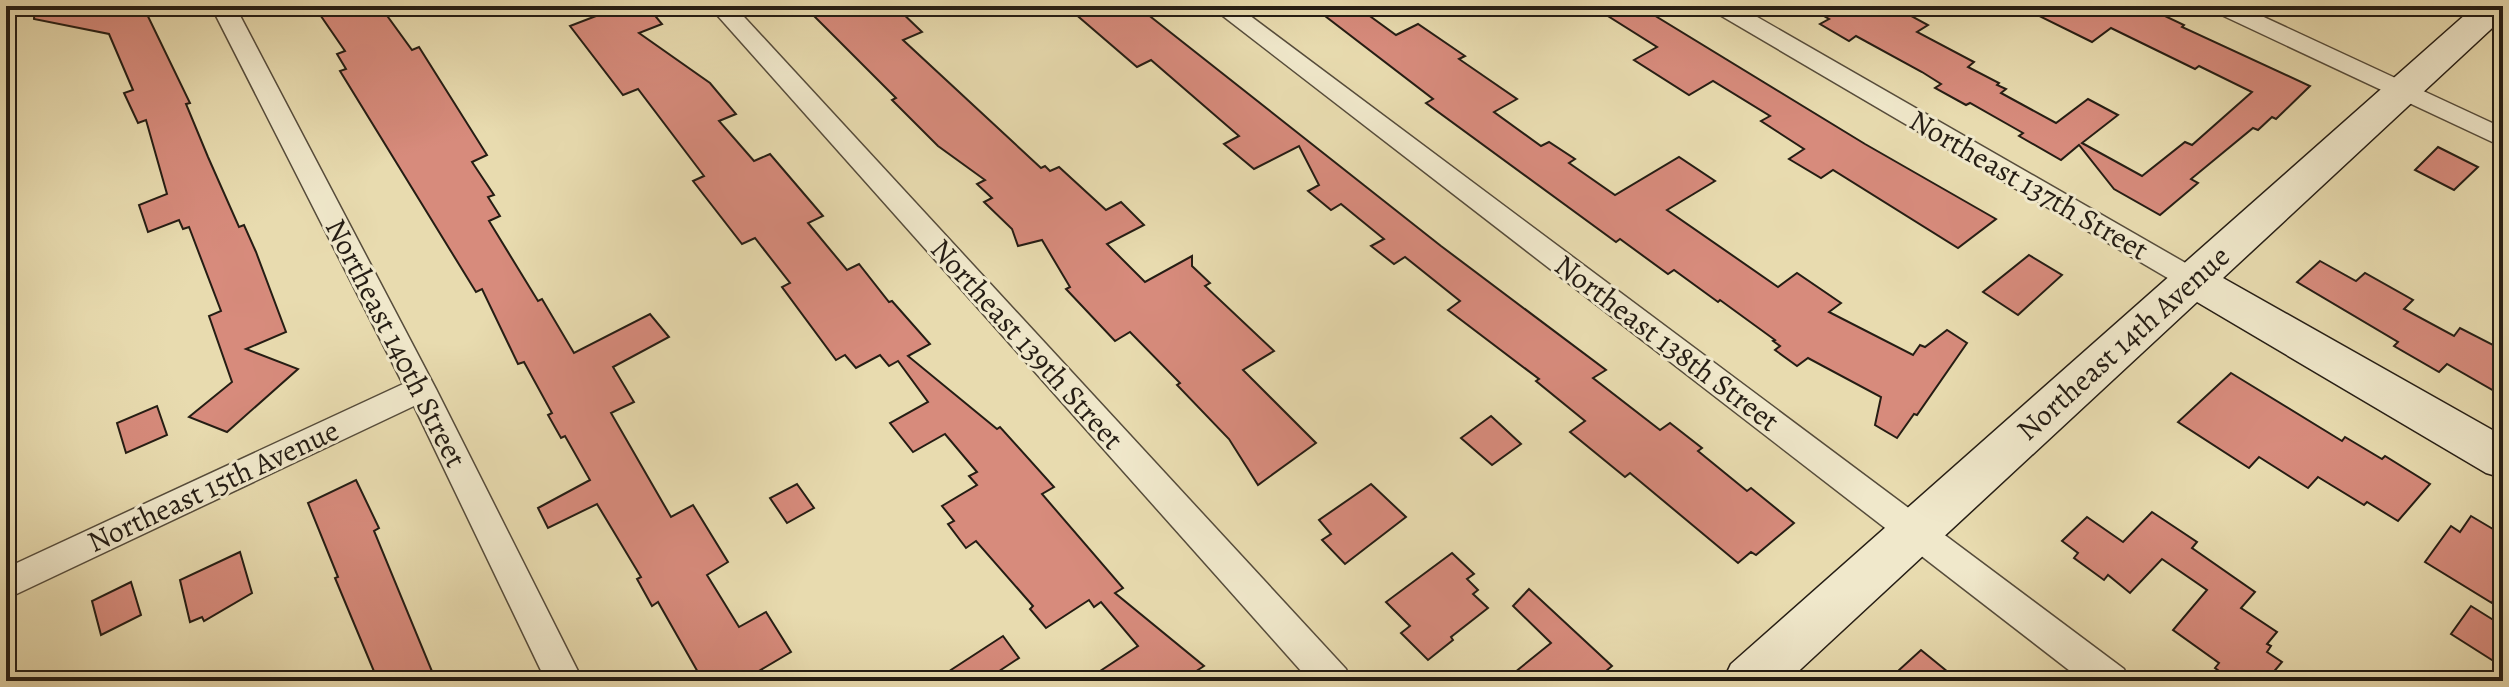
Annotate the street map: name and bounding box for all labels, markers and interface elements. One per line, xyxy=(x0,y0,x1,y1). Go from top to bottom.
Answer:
street label: Northeast 137th Street xyxy=(1902,100,2156,270)
street label: Northeast 140th Street xyxy=(316,212,476,474)
street label: Northeast 139th Street xyxy=(922,230,1132,458)
street label: Northeast 14th Avenue xyxy=(2008,237,2238,449)
street label: Northeast 138th Street xyxy=(1547,245,1788,441)
street label: Northeast 15th Avenue xyxy=(81,410,345,562)

